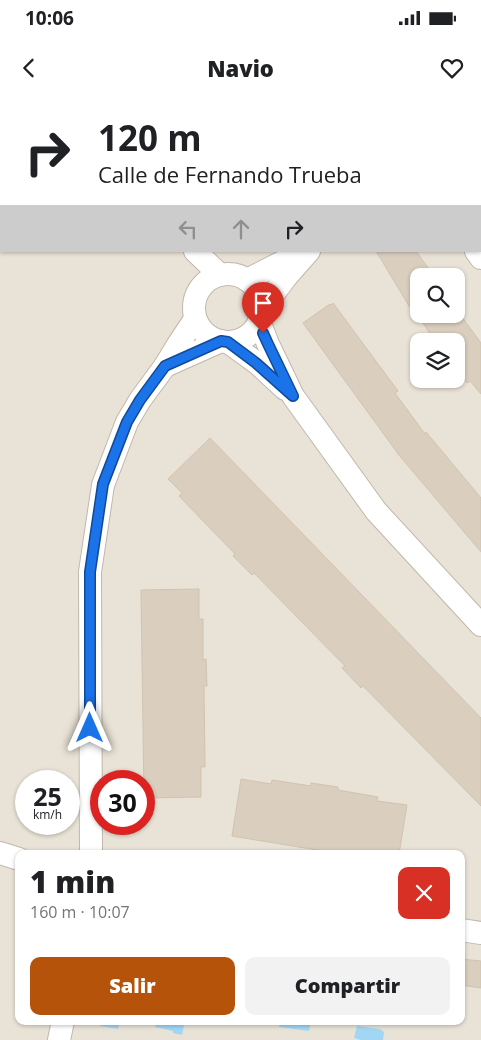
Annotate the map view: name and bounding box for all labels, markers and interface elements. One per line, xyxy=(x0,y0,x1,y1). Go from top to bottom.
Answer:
text: 10:06 xyxy=(25,5,74,31)
text: Navio xyxy=(207,53,274,83)
icon: back xyxy=(15,54,43,82)
icon: heart xyxy=(438,54,466,82)
text: 120 m xyxy=(98,114,202,161)
icon: right xyxy=(15,120,80,185)
text: Calle de Fernando Trueba xyxy=(98,159,362,189)
icon: left xyxy=(174,215,202,243)
icon: ahead xyxy=(227,215,255,243)
icon: right xyxy=(280,215,308,243)
map controls xyxy=(410,268,465,388)
button: search xyxy=(410,268,465,323)
pin xyxy=(242,282,284,333)
icon: arrive xyxy=(249,289,277,317)
button: layers xyxy=(410,333,465,388)
position arrow xyxy=(63,701,115,753)
speed limit sign: 30 xyxy=(90,770,155,835)
text: 25 xyxy=(33,779,62,813)
text: km/h xyxy=(33,806,62,823)
text: 1 min xyxy=(30,861,115,902)
button: close xyxy=(398,867,450,919)
text: 160 m · 10:07 xyxy=(30,901,130,923)
button: Salir xyxy=(30,957,235,1015)
button: Compartir xyxy=(245,957,450,1015)

